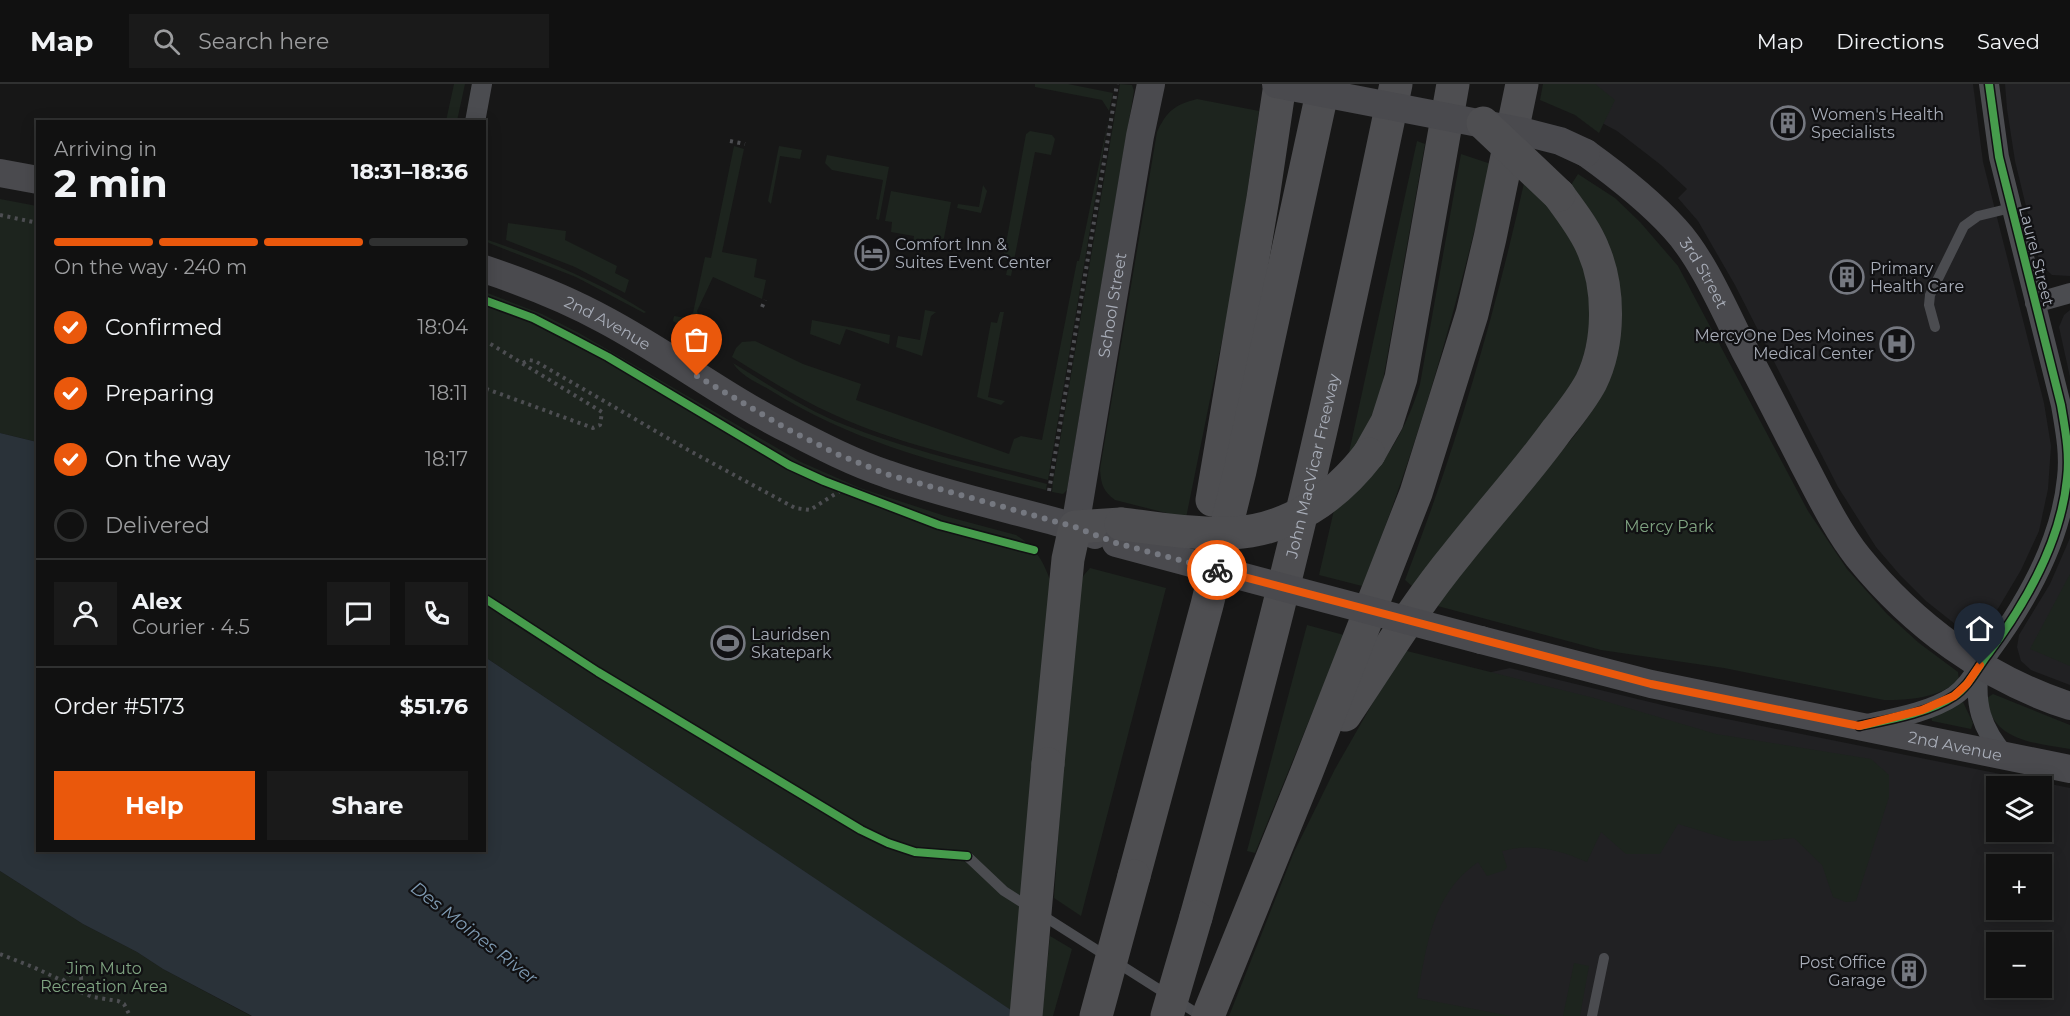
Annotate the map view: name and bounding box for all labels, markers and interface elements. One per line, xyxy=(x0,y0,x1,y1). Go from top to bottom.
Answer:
search box xyxy=(129,14,549,68)
text: Map xyxy=(30,24,93,58)
icon: search xyxy=(150,25,183,58)
text: Search here xyxy=(198,28,329,55)
text: Map xyxy=(1757,29,1803,54)
text: Directions xyxy=(1836,29,1944,54)
text: Saved xyxy=(1977,29,2040,54)
building icon: Women's Health Specialists xyxy=(1770,105,1806,141)
place label: Women's Health Specialists xyxy=(1811,105,1944,142)
text: Arriving in xyxy=(54,137,157,161)
text: 18:31–18:36 xyxy=(351,158,468,185)
text: 2 min xyxy=(54,159,168,207)
street label: Laurel Street xyxy=(2015,204,2058,309)
street label: 3rd Street xyxy=(1676,234,1732,312)
hotel icon: Comfort Inn & Suites Event Center xyxy=(854,235,890,271)
place label: Comfort Inn & Suites Event Center xyxy=(895,235,1051,272)
street label: School Street xyxy=(1094,251,1131,359)
text: On the way · 240 m xyxy=(54,255,247,279)
building icon: Primary Health Care xyxy=(1829,259,1865,295)
place label: Primary Health Care xyxy=(1870,259,1964,296)
street label: 2nd Avenue xyxy=(561,292,654,354)
icon: check xyxy=(54,311,87,344)
text: Confirmed xyxy=(105,314,222,341)
pin xyxy=(671,314,722,376)
text: 18:04 xyxy=(417,315,468,339)
icon: bag xyxy=(680,323,713,356)
place label: MercyOne Des Moines Medical Center xyxy=(1694,326,1874,363)
hospital icon: MercyOne Des Moines Medical Center xyxy=(1879,326,1915,362)
street label: John MacVicar Freeway xyxy=(1282,372,1344,561)
icon: check xyxy=(54,377,87,410)
text: Preparing xyxy=(105,380,214,407)
text: 18:11 xyxy=(429,381,468,405)
icon: check xyxy=(54,443,87,476)
text: On the way xyxy=(105,446,230,473)
text: 18:17 xyxy=(425,447,468,471)
text: Delivered xyxy=(105,512,210,539)
park label: Mercy Park xyxy=(1624,517,1714,536)
courier xyxy=(1187,540,1247,600)
icon: bike xyxy=(1201,554,1234,587)
button: person xyxy=(54,582,117,645)
button: chat xyxy=(327,582,390,645)
button: phone xyxy=(405,582,468,645)
text: Alex xyxy=(132,588,182,615)
pin xyxy=(1954,603,2005,665)
icon: home xyxy=(1963,612,1996,645)
text: Courier · 4.5 xyxy=(132,615,250,639)
sports icon: Lauridsen Skatepark xyxy=(710,625,746,661)
place label: Lauridsen Skatepark xyxy=(751,625,832,662)
text: Order #5173 xyxy=(54,693,185,720)
text: $51.76 xyxy=(400,693,468,720)
street label: 2nd Avenue xyxy=(1906,727,2004,765)
button: Help xyxy=(54,771,255,840)
button: Share xyxy=(267,771,468,840)
map controls xyxy=(1986,776,2052,998)
button: layers xyxy=(1986,776,2052,842)
button: + xyxy=(1986,854,2052,920)
water label: Des Moines River xyxy=(406,877,542,990)
button: − xyxy=(1986,932,2052,998)
place label: Post Office Garage xyxy=(1799,953,1886,990)
building icon: Post Office Garage xyxy=(1891,953,1927,989)
park label: Jim Muto Recreation Area xyxy=(40,959,168,996)

